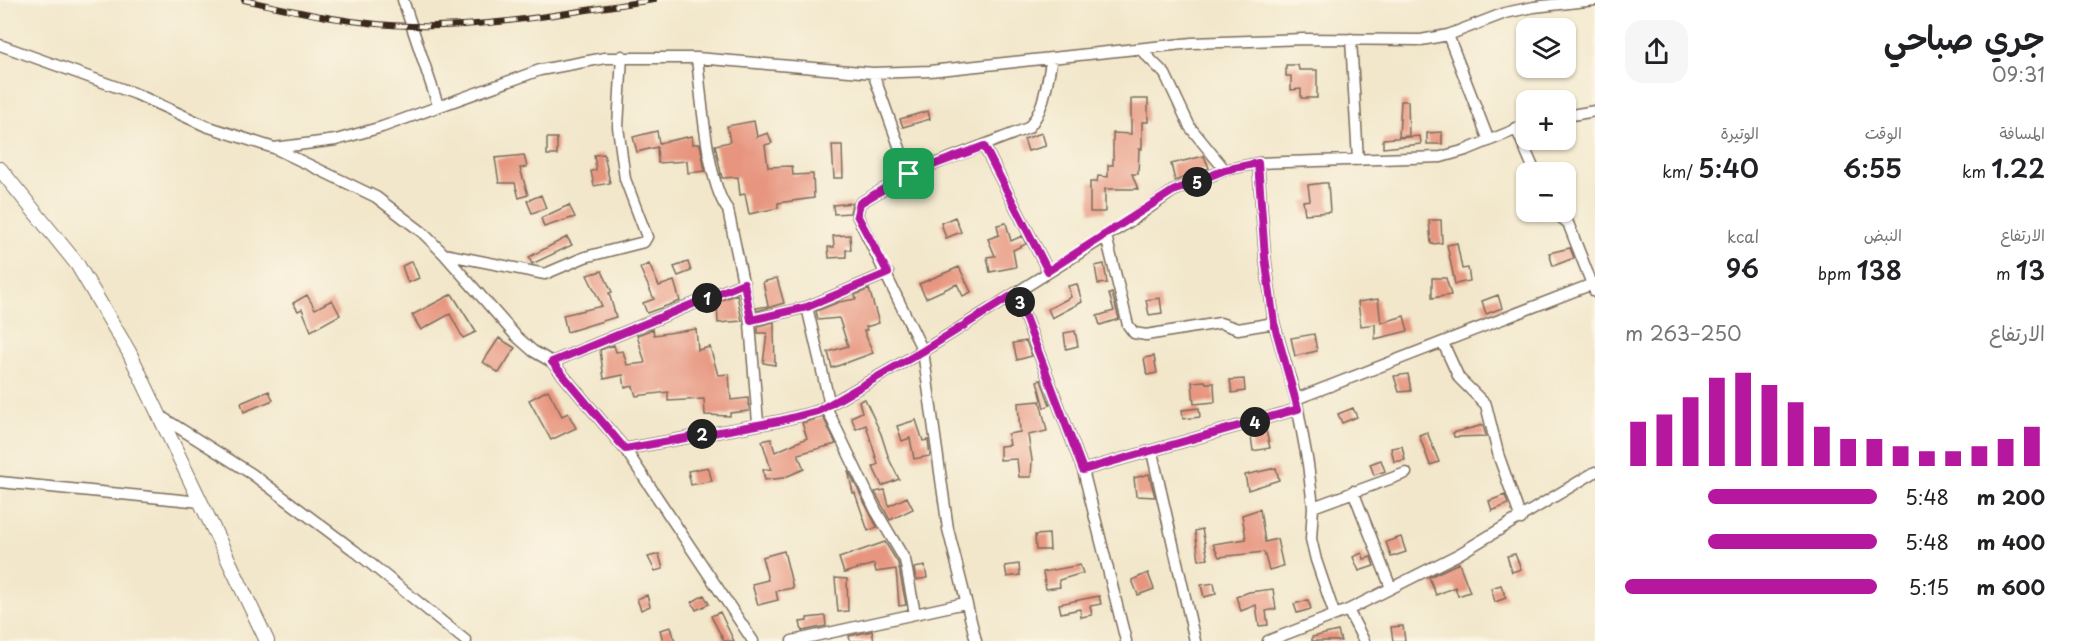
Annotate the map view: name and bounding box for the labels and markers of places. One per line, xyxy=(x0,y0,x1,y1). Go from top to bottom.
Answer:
pin xyxy=(883,148,934,199)
pin: 5 xyxy=(1182,167,1212,197)
pin: 1 xyxy=(692,283,722,313)
pin: 3 xyxy=(1005,287,1035,317)
pin: 4 xyxy=(1240,407,1270,437)
pin: 2 xyxy=(687,419,717,449)

